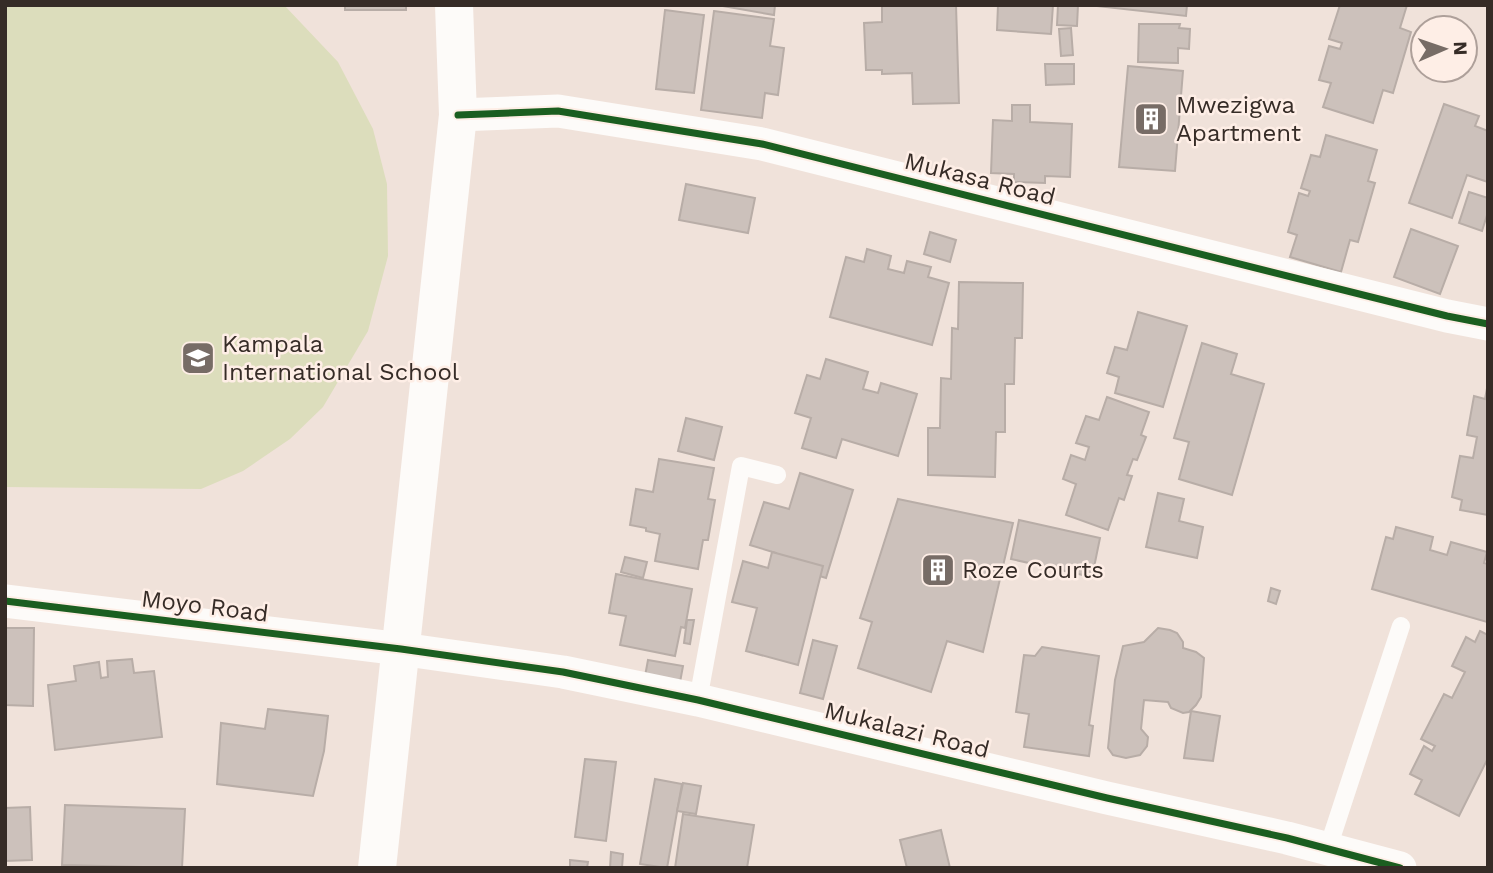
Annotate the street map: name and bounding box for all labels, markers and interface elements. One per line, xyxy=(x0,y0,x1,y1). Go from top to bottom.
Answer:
north arrow xyxy=(1409,14,1479,84)
text: N xyxy=(1449,41,1472,56)
place label: Mwezigwa Apartment xyxy=(1176,91,1301,147)
building icon: Mwezigwa Apartment xyxy=(1132,100,1170,138)
street label: Mukasa Road xyxy=(902,147,1058,211)
place label: Kampala International School xyxy=(222,330,460,386)
school or university icon: Kampala International School xyxy=(179,339,217,377)
building icon: Roze Courts xyxy=(919,551,957,589)
place label: Roze Courts xyxy=(962,556,1104,584)
street label: Moyo Road xyxy=(140,584,270,628)
street label: Mukalazi Road xyxy=(822,696,992,764)

